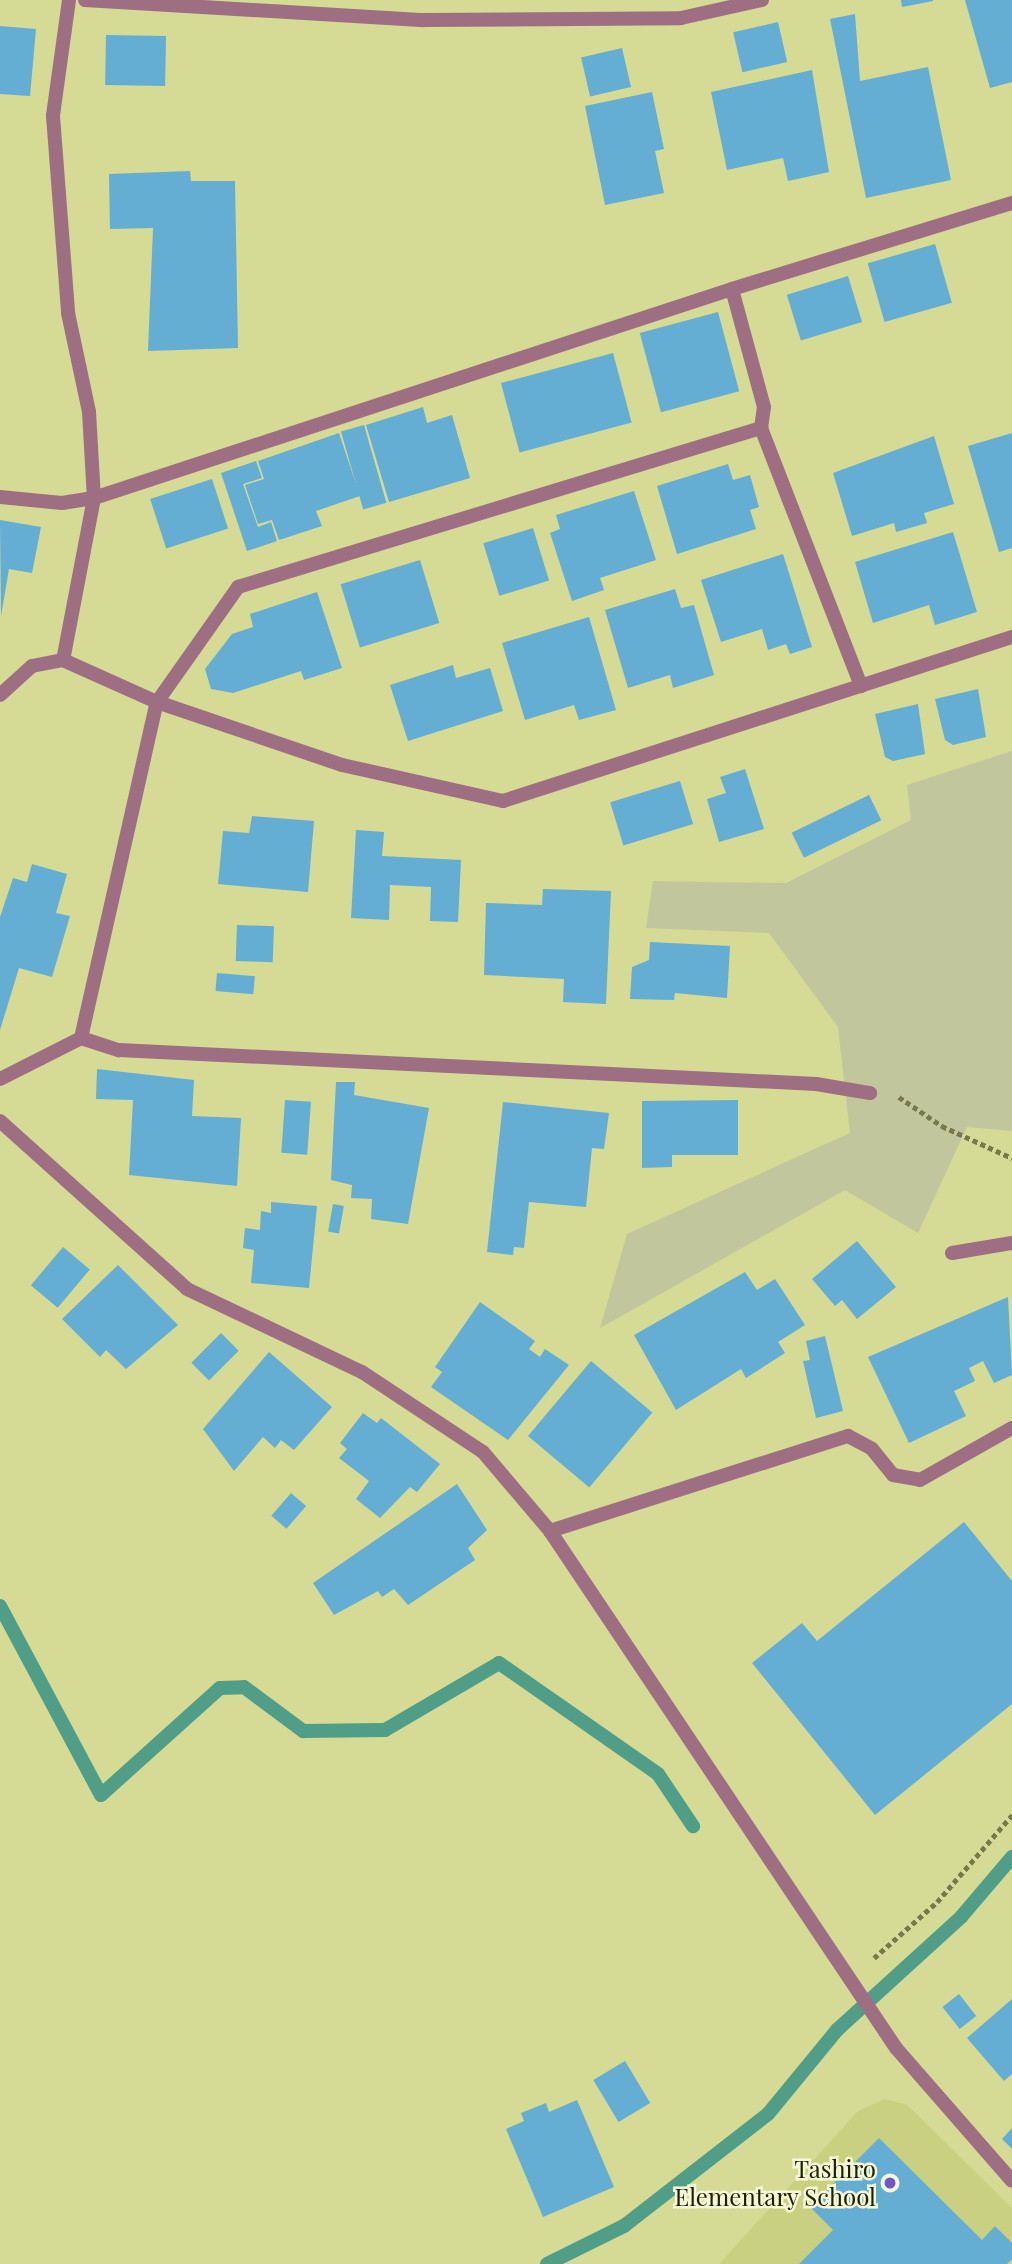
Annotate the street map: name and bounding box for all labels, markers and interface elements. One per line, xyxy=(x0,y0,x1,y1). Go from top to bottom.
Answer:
place label: Tashiro Elementary School xyxy=(674,2155,876,2211)
marker: Tashiro Elementary School xyxy=(882,2175,898,2191)

